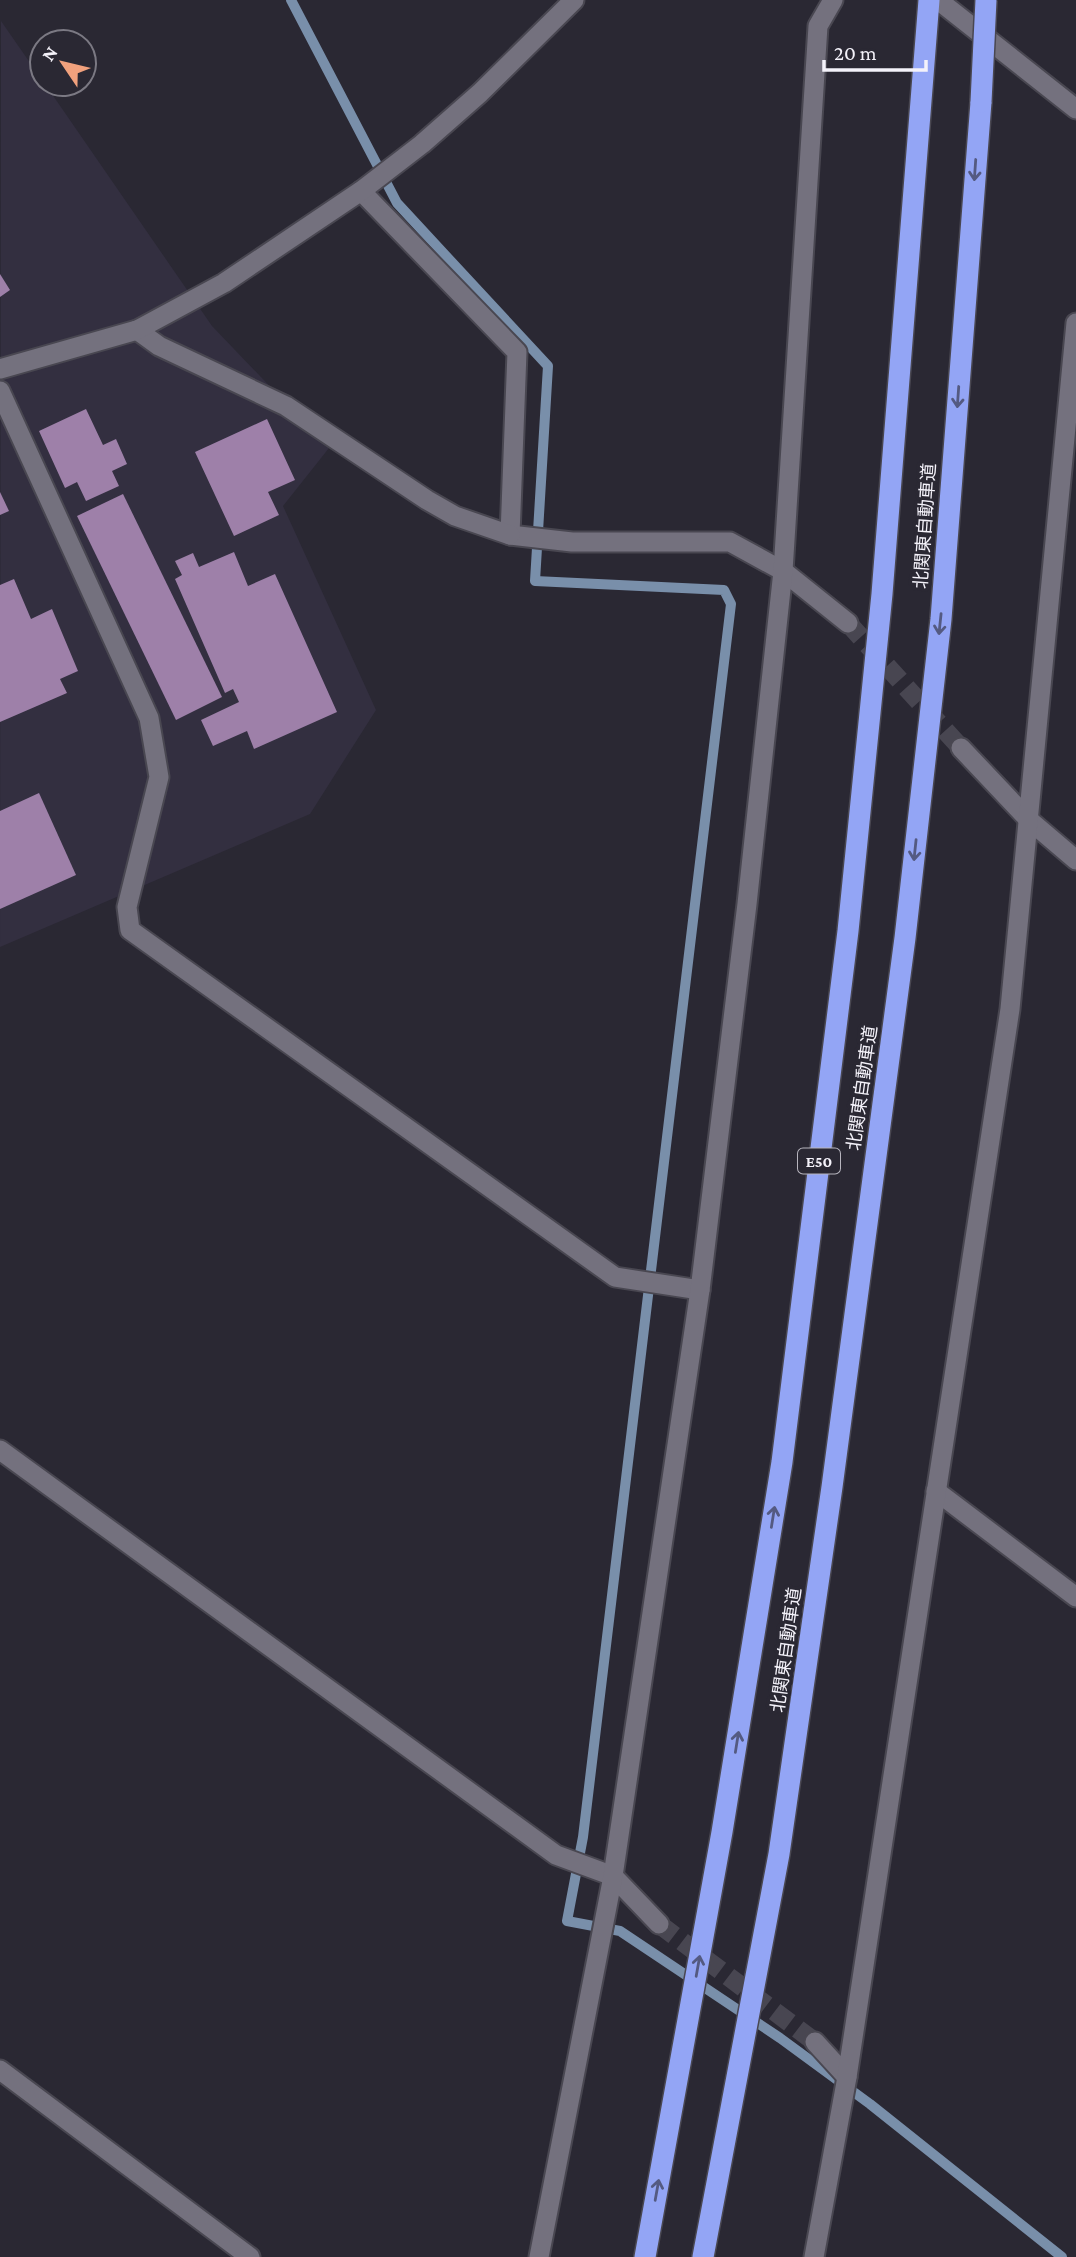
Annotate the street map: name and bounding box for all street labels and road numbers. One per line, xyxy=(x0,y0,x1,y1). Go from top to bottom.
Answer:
street label: 北関東自動車道 xyxy=(911,462,939,590)
street label: 北関東自動車道 xyxy=(843,1024,881,1152)
road number: E50 xyxy=(798,1148,840,1174)
street label: 北関東自動車道 xyxy=(767,1586,805,1714)

